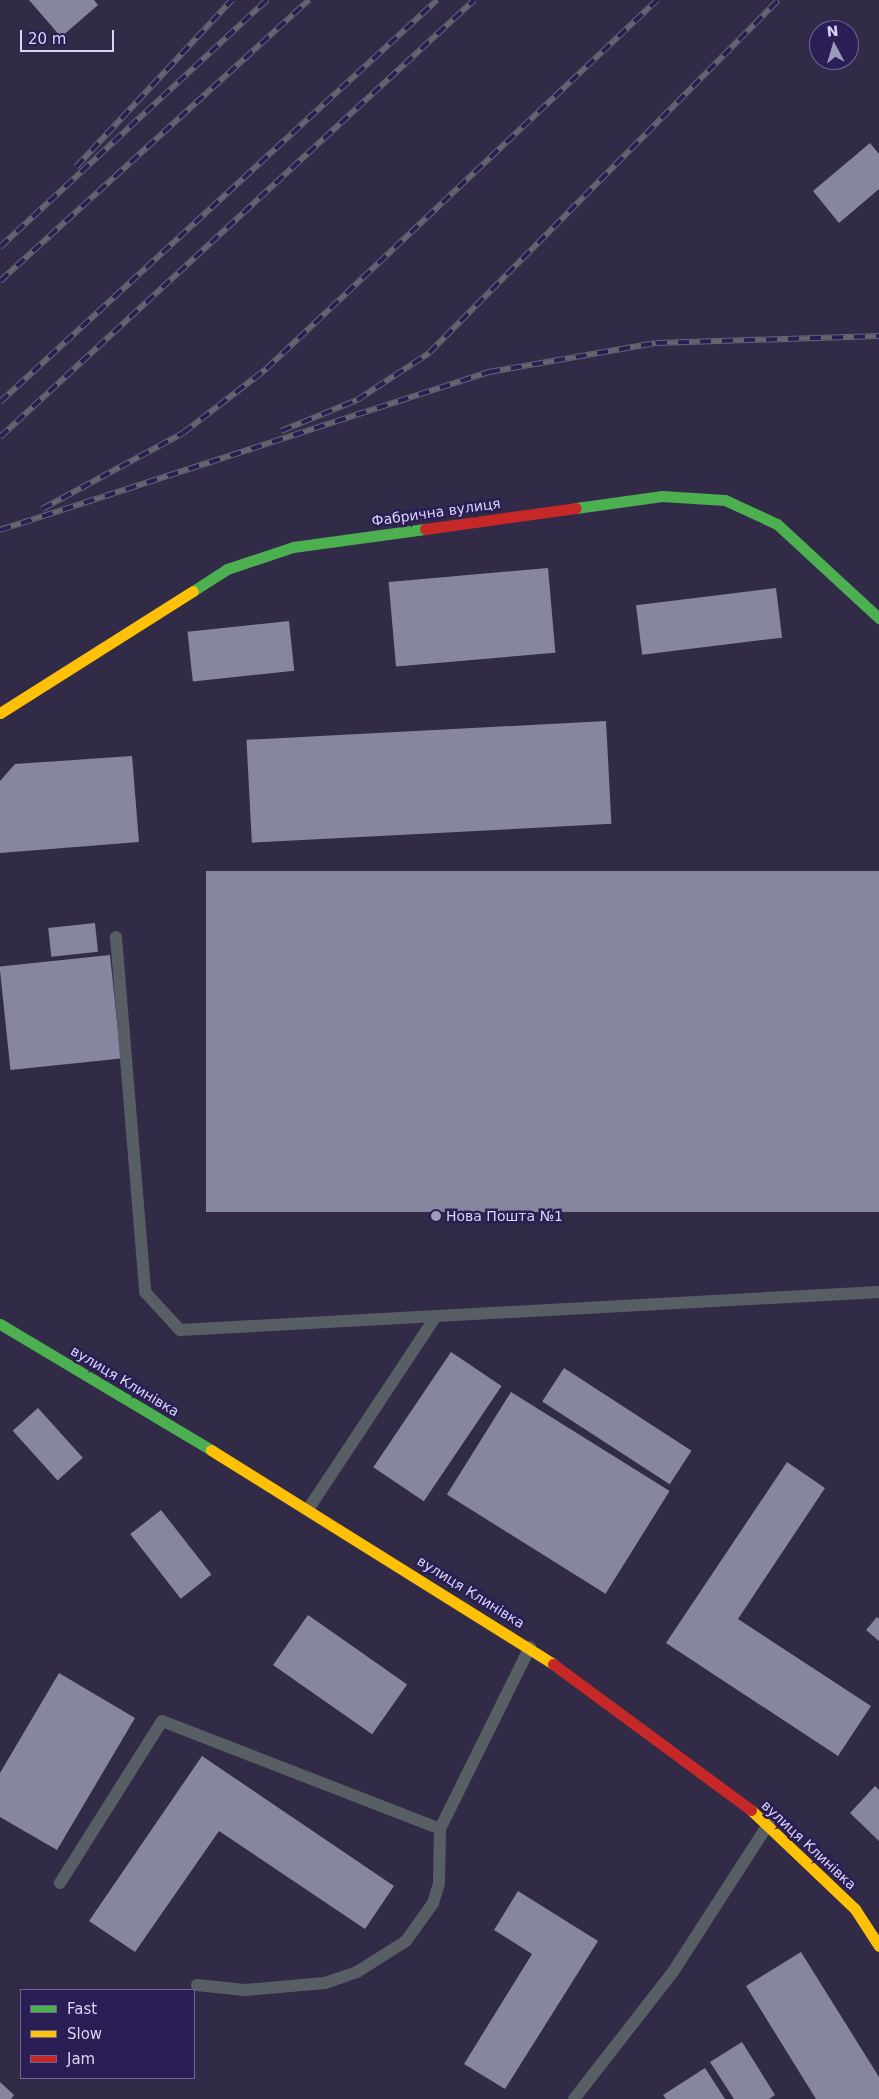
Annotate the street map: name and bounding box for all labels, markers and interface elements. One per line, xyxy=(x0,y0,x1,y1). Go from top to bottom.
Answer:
scale bar xyxy=(22,20,116,52)
north arrow xyxy=(809,20,859,70)
text: N xyxy=(826,23,839,40)
text: 20 m xyxy=(28,30,66,48)
street label: Фабрична вулиця xyxy=(370,495,502,529)
place label: Нова Пошта №1 xyxy=(446,1208,563,1224)
marker: Нова Пошта №1 xyxy=(430,1210,442,1222)
street label: вулиця Клинівка xyxy=(68,1342,182,1420)
street label: вулиця Клинівка xyxy=(414,1552,528,1632)
street label: вулиця Клинівка xyxy=(758,1797,860,1893)
legend xyxy=(20,1989,195,2079)
text: Fast xyxy=(67,2000,97,2018)
text: Slow xyxy=(67,2025,102,2043)
text: Jam xyxy=(67,2050,95,2068)

